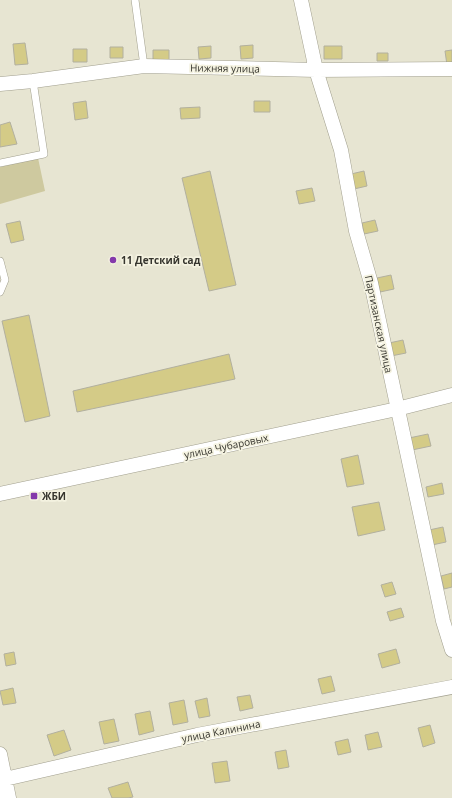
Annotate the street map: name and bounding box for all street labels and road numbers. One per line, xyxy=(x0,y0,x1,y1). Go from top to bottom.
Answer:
street label: Нижняя улица xyxy=(190,60,260,76)
street label: Партизанская улица xyxy=(362,274,396,374)
street label: улица Чубаровых xyxy=(183,430,270,462)
street label: улица Калинина xyxy=(180,717,262,745)

